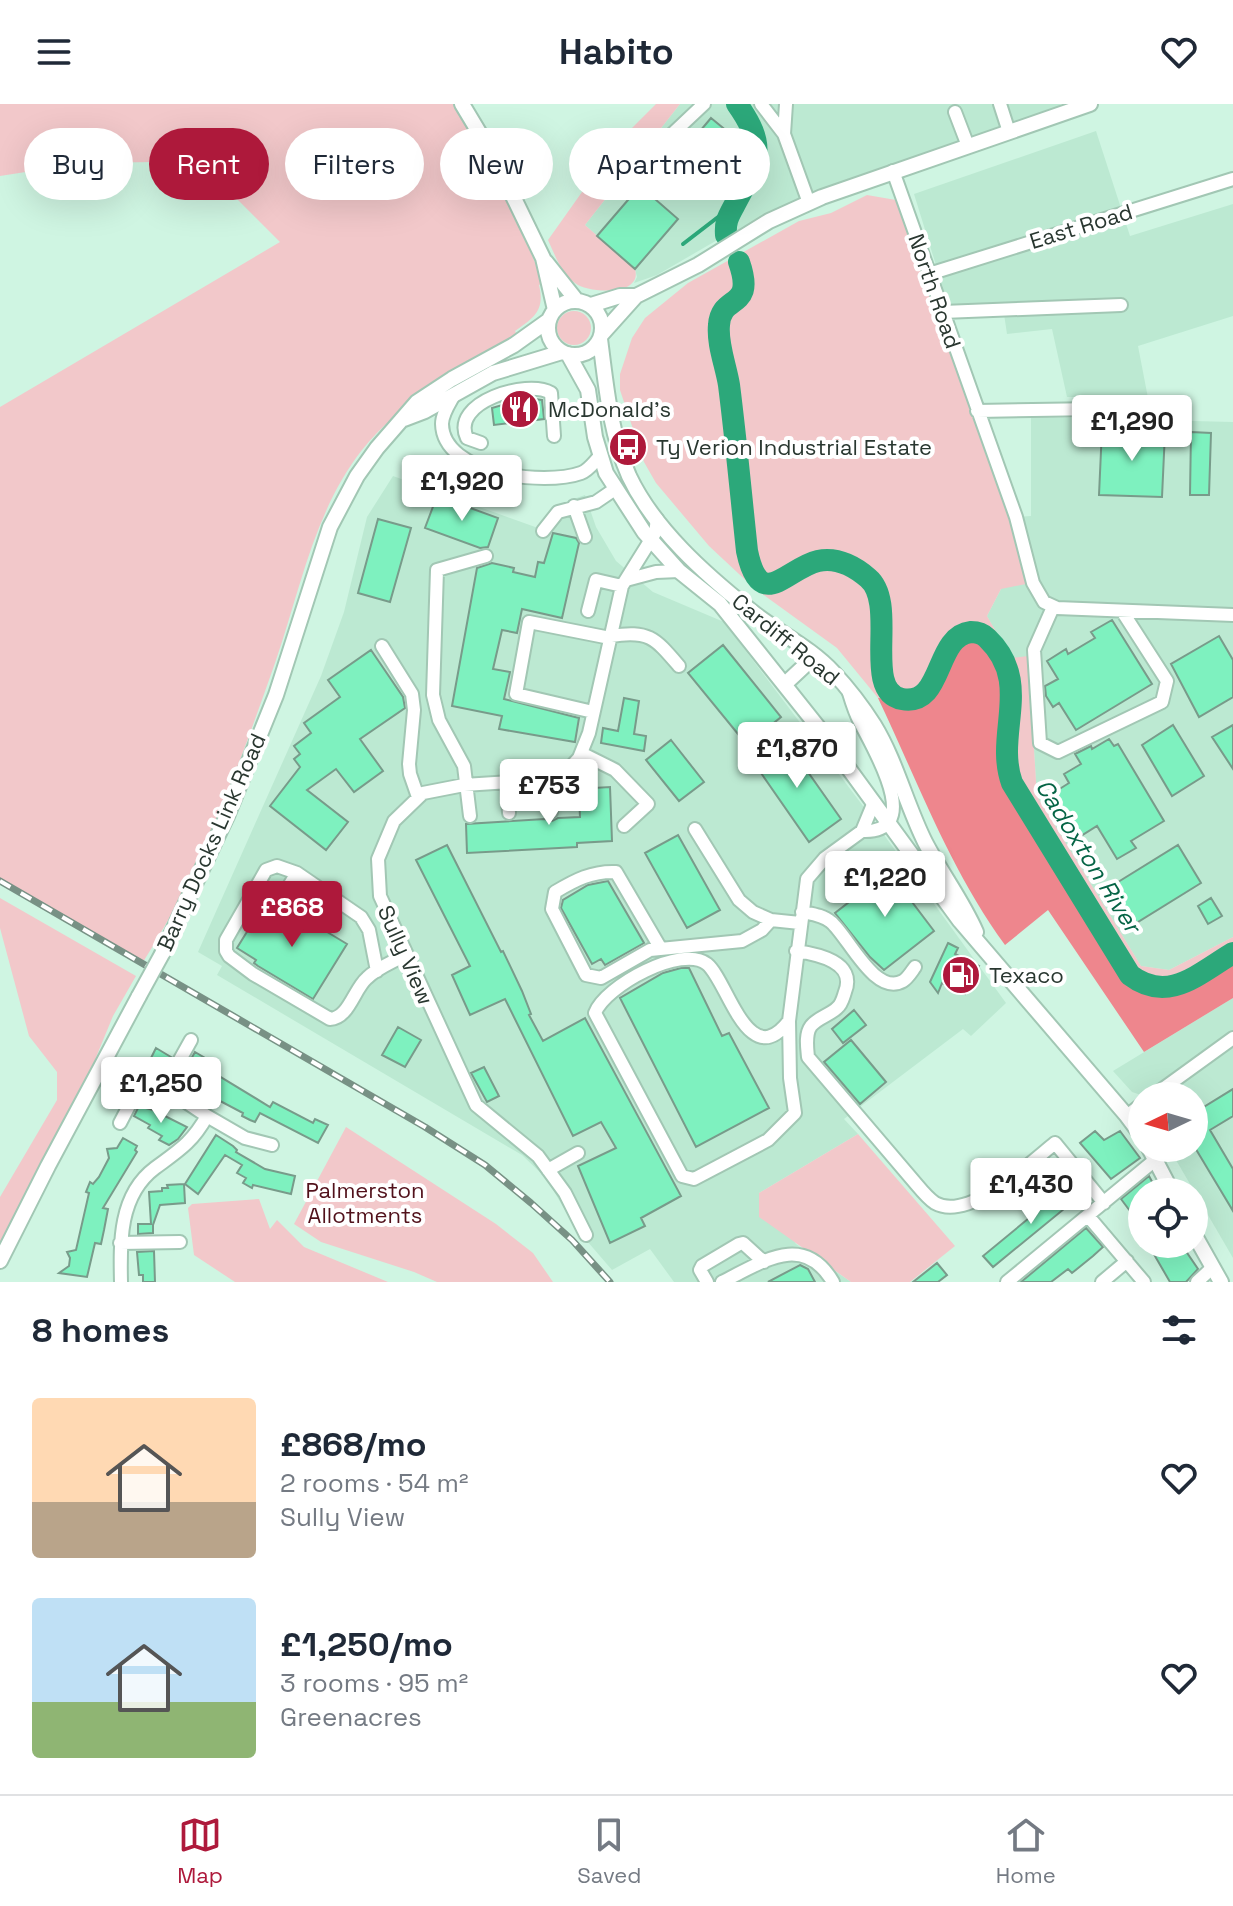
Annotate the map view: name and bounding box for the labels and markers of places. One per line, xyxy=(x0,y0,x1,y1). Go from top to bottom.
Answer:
restaurant icon: McDonald's xyxy=(499,388,541,430)
place label: McDonald's xyxy=(548,395,671,423)
pin: £1,290 xyxy=(1067,395,1197,463)
bus stop icon: Ty Verion Industrial Estate xyxy=(607,426,649,468)
place label: Ty Verion Industrial Estate xyxy=(656,433,932,461)
pin: £1,920 xyxy=(397,455,527,523)
pin: £1,870 xyxy=(732,722,862,790)
pin: £753 xyxy=(502,759,596,827)
pin: £1,220 xyxy=(820,851,950,919)
pin: £868 xyxy=(245,881,339,949)
fuel station icon: Texaco xyxy=(940,954,982,996)
place label: Texaco xyxy=(989,961,1064,989)
pin: £1,250 xyxy=(96,1057,226,1125)
pin: £1,430 xyxy=(966,1158,1096,1226)

